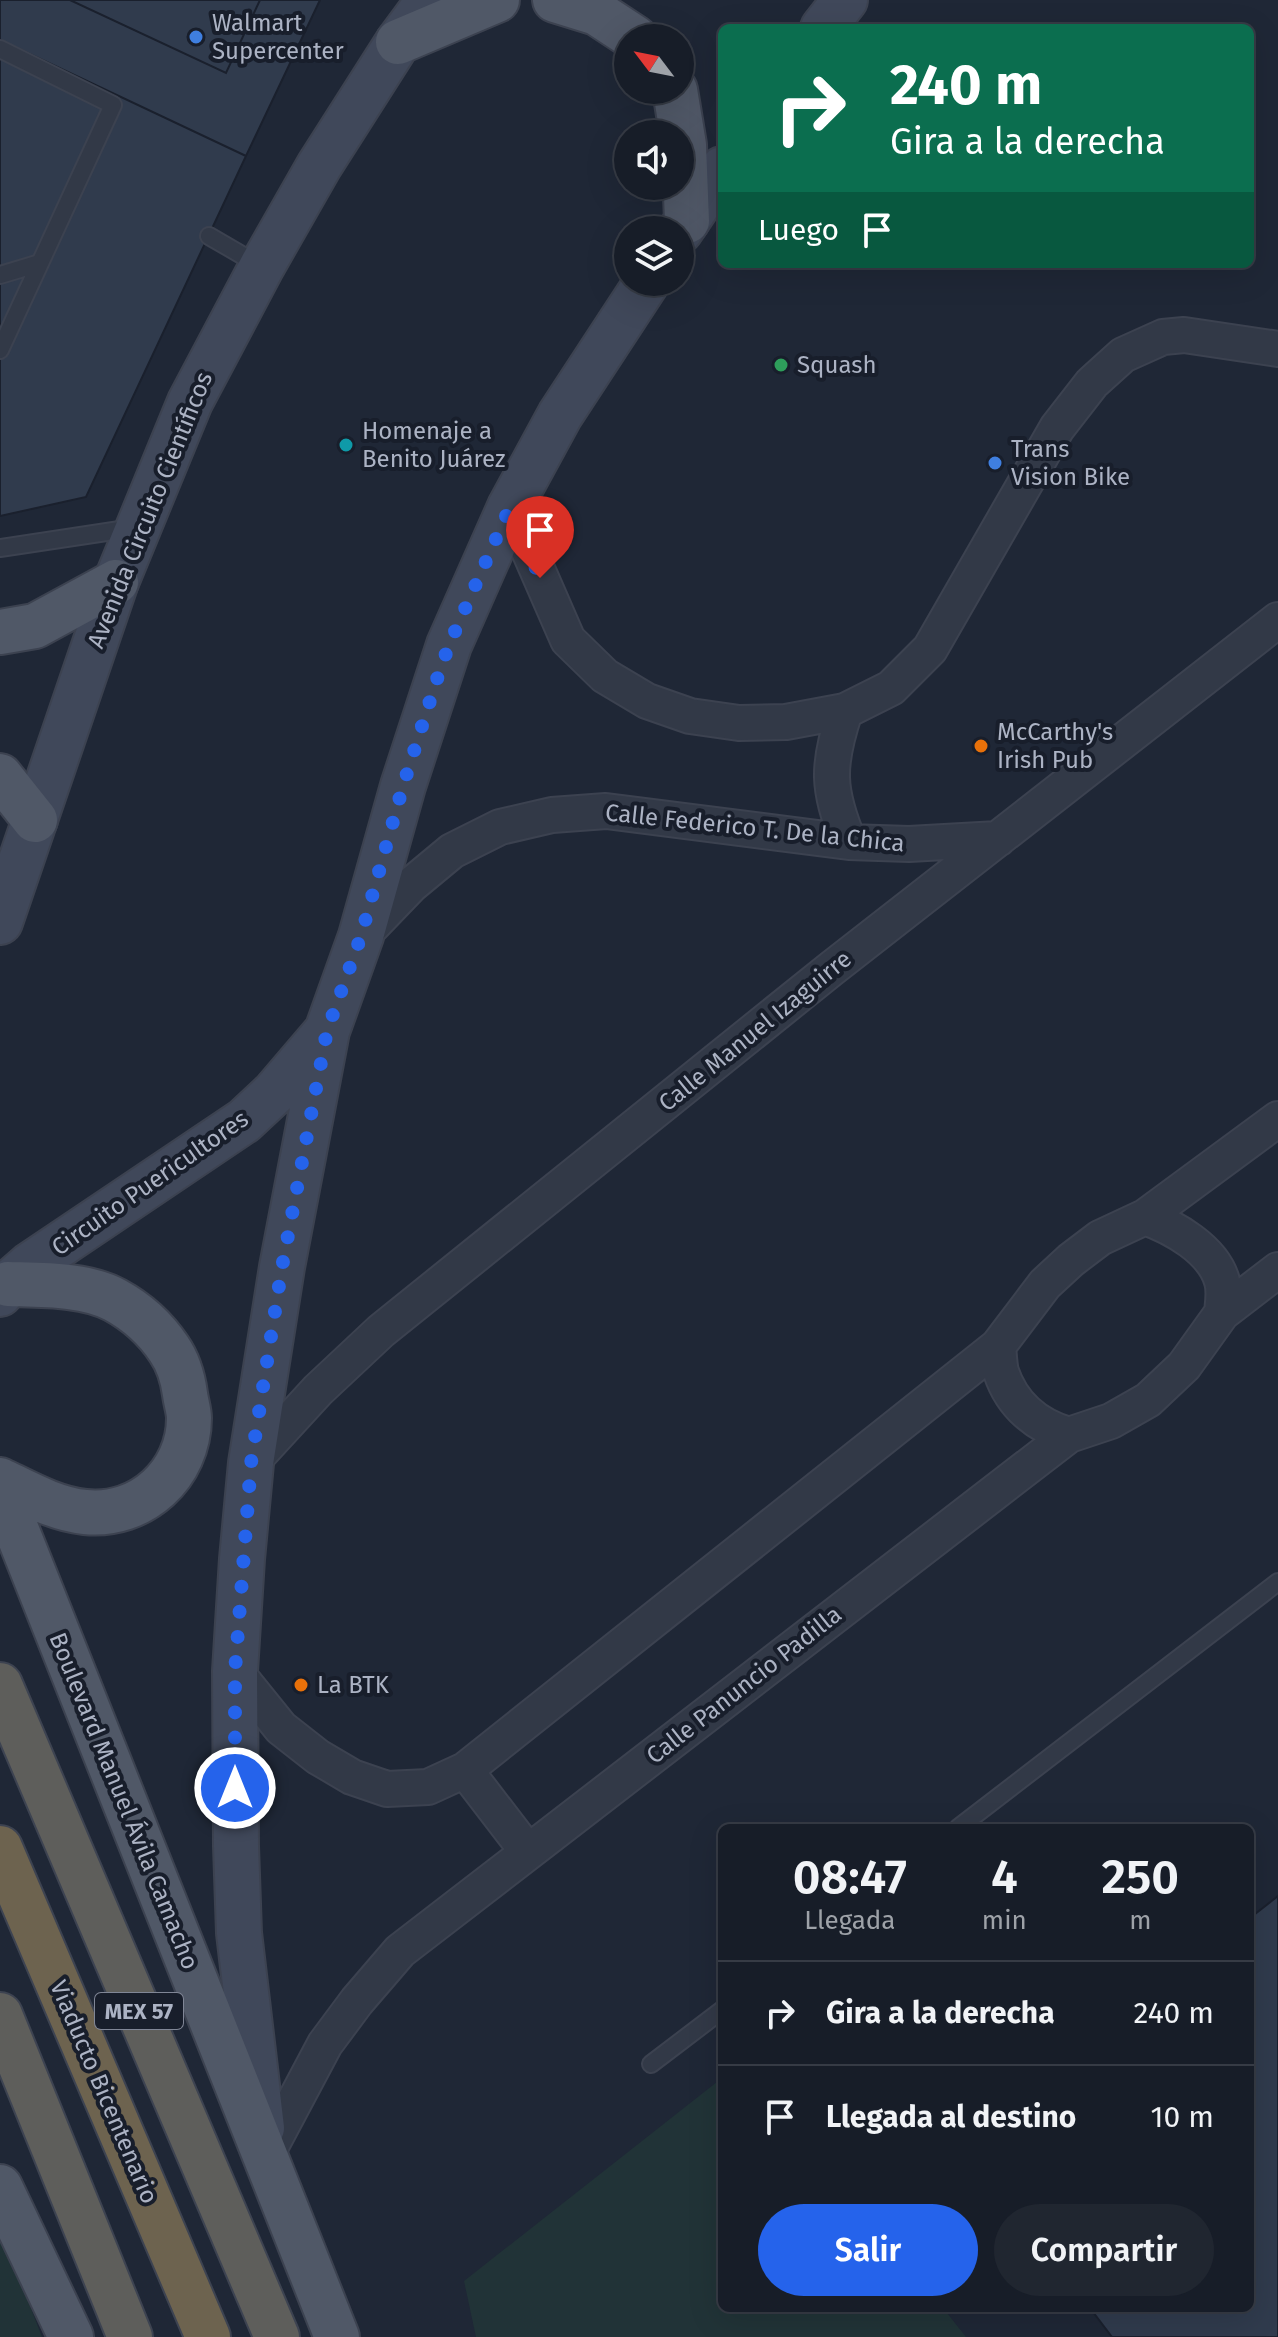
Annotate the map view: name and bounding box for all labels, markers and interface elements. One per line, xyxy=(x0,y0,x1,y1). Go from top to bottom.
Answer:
place label: Walmart Supercenter xyxy=(212,9,344,65)
north arrow xyxy=(614,24,694,104)
map controls xyxy=(614,24,694,296)
marker: Walmart Supercenter xyxy=(187,28,205,46)
text: 240 m xyxy=(890,52,1042,119)
icon: right xyxy=(758,56,862,160)
button: sound xyxy=(614,120,694,200)
text: Gira a la derecha xyxy=(890,120,1165,164)
icon: arrive xyxy=(855,208,899,252)
text: Luego xyxy=(758,212,839,248)
button: layers xyxy=(614,216,694,296)
place label: Squash xyxy=(797,351,877,379)
marker: Squash xyxy=(772,356,790,374)
street label: Avenida Circuito Científicos xyxy=(82,368,218,652)
place label: Homenaje a Benito Juárez xyxy=(362,417,505,473)
place label: Trans Vision Bike xyxy=(1011,435,1130,491)
marker: Homenaje a Benito Juárez xyxy=(337,436,355,454)
marker: Trans Vision Bike xyxy=(986,454,1004,472)
pin xyxy=(506,496,574,578)
icon: arrive xyxy=(518,508,562,552)
place label: McCarthy's Irish Pub xyxy=(997,718,1113,774)
marker: McCarthy's Irish Pub xyxy=(972,737,990,755)
street label: Calle Federico T. De la Chica xyxy=(604,798,906,858)
street label: Calle Manuel Izaguirre xyxy=(653,945,857,1117)
street label: Circuito Puericultores xyxy=(46,1105,254,1261)
street label: Calle Panuncio Padilla xyxy=(641,1600,847,1770)
street label: Boulevard Manuel Ávila Camacho xyxy=(43,1628,205,1973)
place label: La BTK xyxy=(317,1671,390,1699)
marker: La BTK xyxy=(292,1676,310,1694)
position arrow xyxy=(193,1746,277,1830)
text: 08:47 xyxy=(793,1848,907,1906)
text: 4 xyxy=(991,1848,1018,1906)
text: 250 xyxy=(1102,1848,1179,1906)
text: Llegada xyxy=(804,1905,896,1936)
text: min xyxy=(982,1905,1027,1936)
text: m xyxy=(1129,1905,1151,1936)
street label: Viaducto Bicentenario xyxy=(44,1976,164,2208)
icon: right xyxy=(758,1991,802,2035)
road number: MEX 57 xyxy=(95,1993,183,2029)
text: Gira a la derecha xyxy=(826,1995,1055,2031)
text: 240 m xyxy=(1134,1995,1214,2031)
icon: arrive xyxy=(758,2095,802,2139)
text: Llegada al destino xyxy=(826,2099,1076,2135)
text: 10 m xyxy=(1151,2099,1214,2135)
button: Salir xyxy=(758,2204,978,2296)
button: Compartir xyxy=(994,2204,1214,2296)

